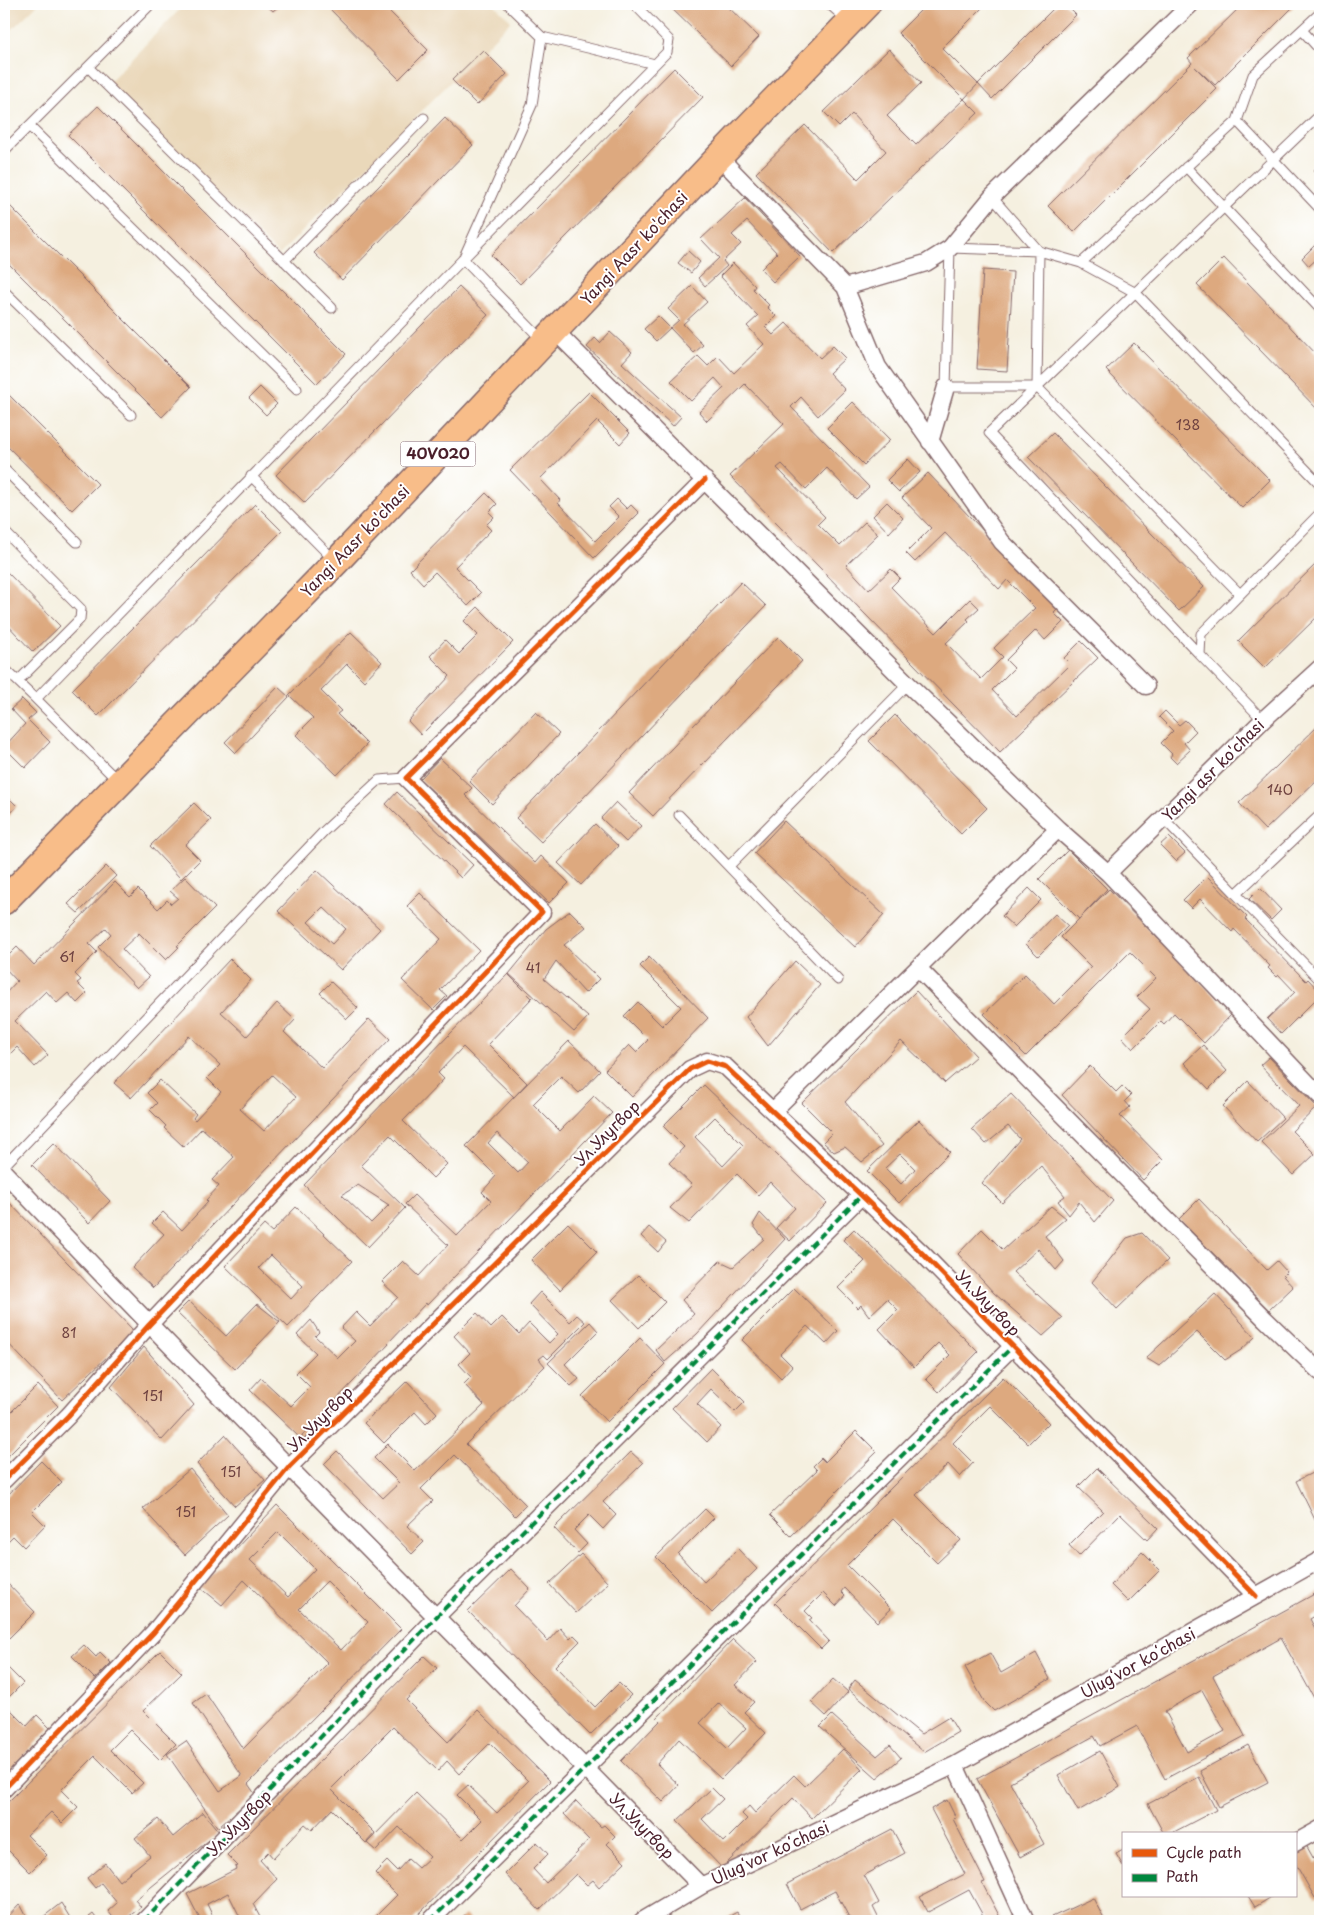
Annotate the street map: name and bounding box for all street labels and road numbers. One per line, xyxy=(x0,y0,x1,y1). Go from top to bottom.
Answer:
street label: Yangi Aasr ko'chasi xyxy=(574,185,693,310)
road number: 40V020 xyxy=(400,442,476,466)
street label: Yangi Aasr ko'chasi xyxy=(294,479,414,602)
street label: Yangi asr ko'chasi xyxy=(1156,713,1269,826)
street label: Ул.Улугвор xyxy=(568,1094,645,1171)
street label: Ул.Улугвор xyxy=(951,1264,1027,1341)
street label: Ул.Улугвор xyxy=(281,1380,358,1457)
street label: Ulugʻvor koʻchasi xyxy=(1076,1621,1199,1704)
street label: Ул.Улугвор xyxy=(200,1783,276,1861)
street label: Ул.Улугвор xyxy=(605,1787,681,1864)
street label: Ulugʻvor koʻchasi xyxy=(706,1814,833,1890)

